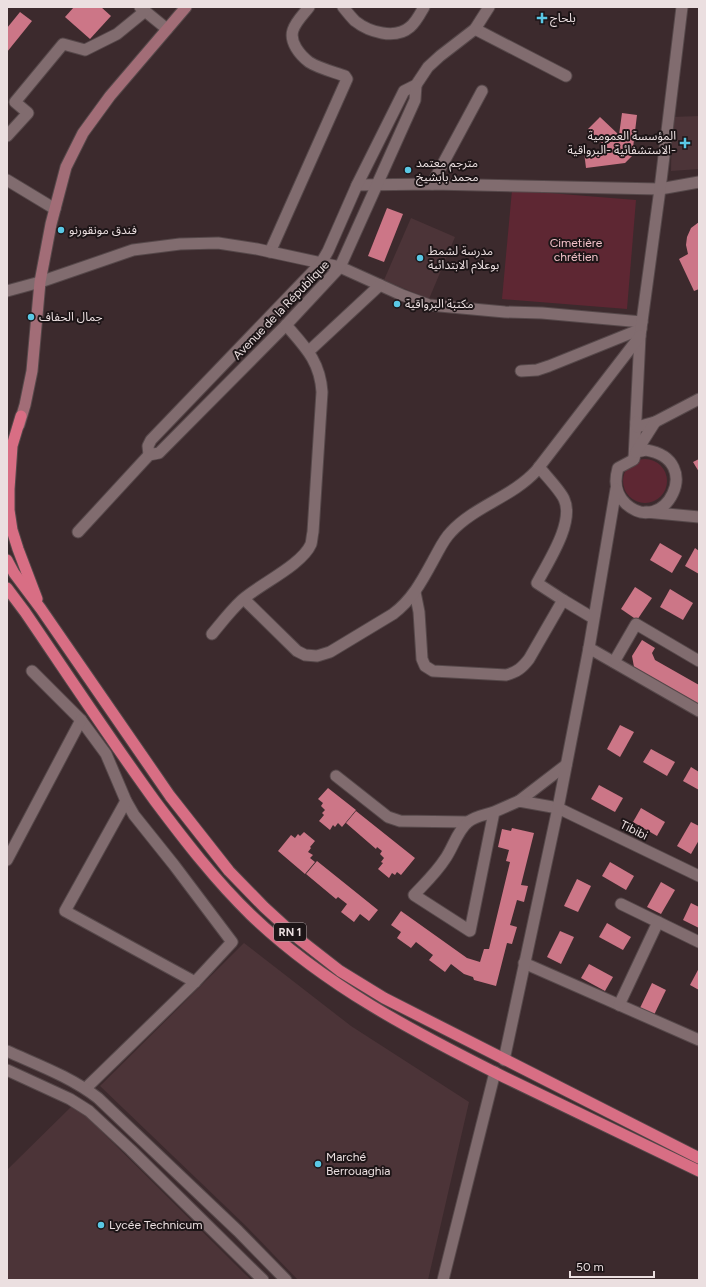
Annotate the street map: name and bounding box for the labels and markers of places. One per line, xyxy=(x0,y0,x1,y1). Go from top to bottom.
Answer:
place label: بلحاج xyxy=(550,11,576,27)
marker: بلحاج xyxy=(537,13,547,23)
place label: المؤسسة العمومية الاستشفائية -البرواقية- xyxy=(567,129,676,157)
marker: المؤسسة العمومية الاستشفائية -البرواقية- xyxy=(679,137,691,149)
place label: مترجم معتمد محمد بابشيخ xyxy=(416,156,479,186)
marker: مترجم معتمد محمد بابشيخ xyxy=(403,165,413,175)
place label: فندق مونقورنو xyxy=(69,223,137,237)
marker: فندق مونقورنو xyxy=(56,225,66,235)
place label: مدرسة لشمط بوعلام الابتدائية xyxy=(428,244,499,274)
marker: مدرسة لشمط بوعلام الابتدائية xyxy=(415,253,425,263)
place label: مكتبة البرواقية xyxy=(405,297,474,311)
marker: مكتبة البرواقية xyxy=(392,299,402,309)
place label: جمال الحفاف xyxy=(39,310,103,324)
marker: جمال الحفاف xyxy=(26,312,36,322)
place label: Marché Berrouaghia xyxy=(326,1150,390,1178)
marker: Marché Berrouaghia xyxy=(313,1159,323,1169)
place label: Lycée Technicum xyxy=(109,1218,202,1232)
marker: Lycée Technicum xyxy=(96,1220,106,1230)

